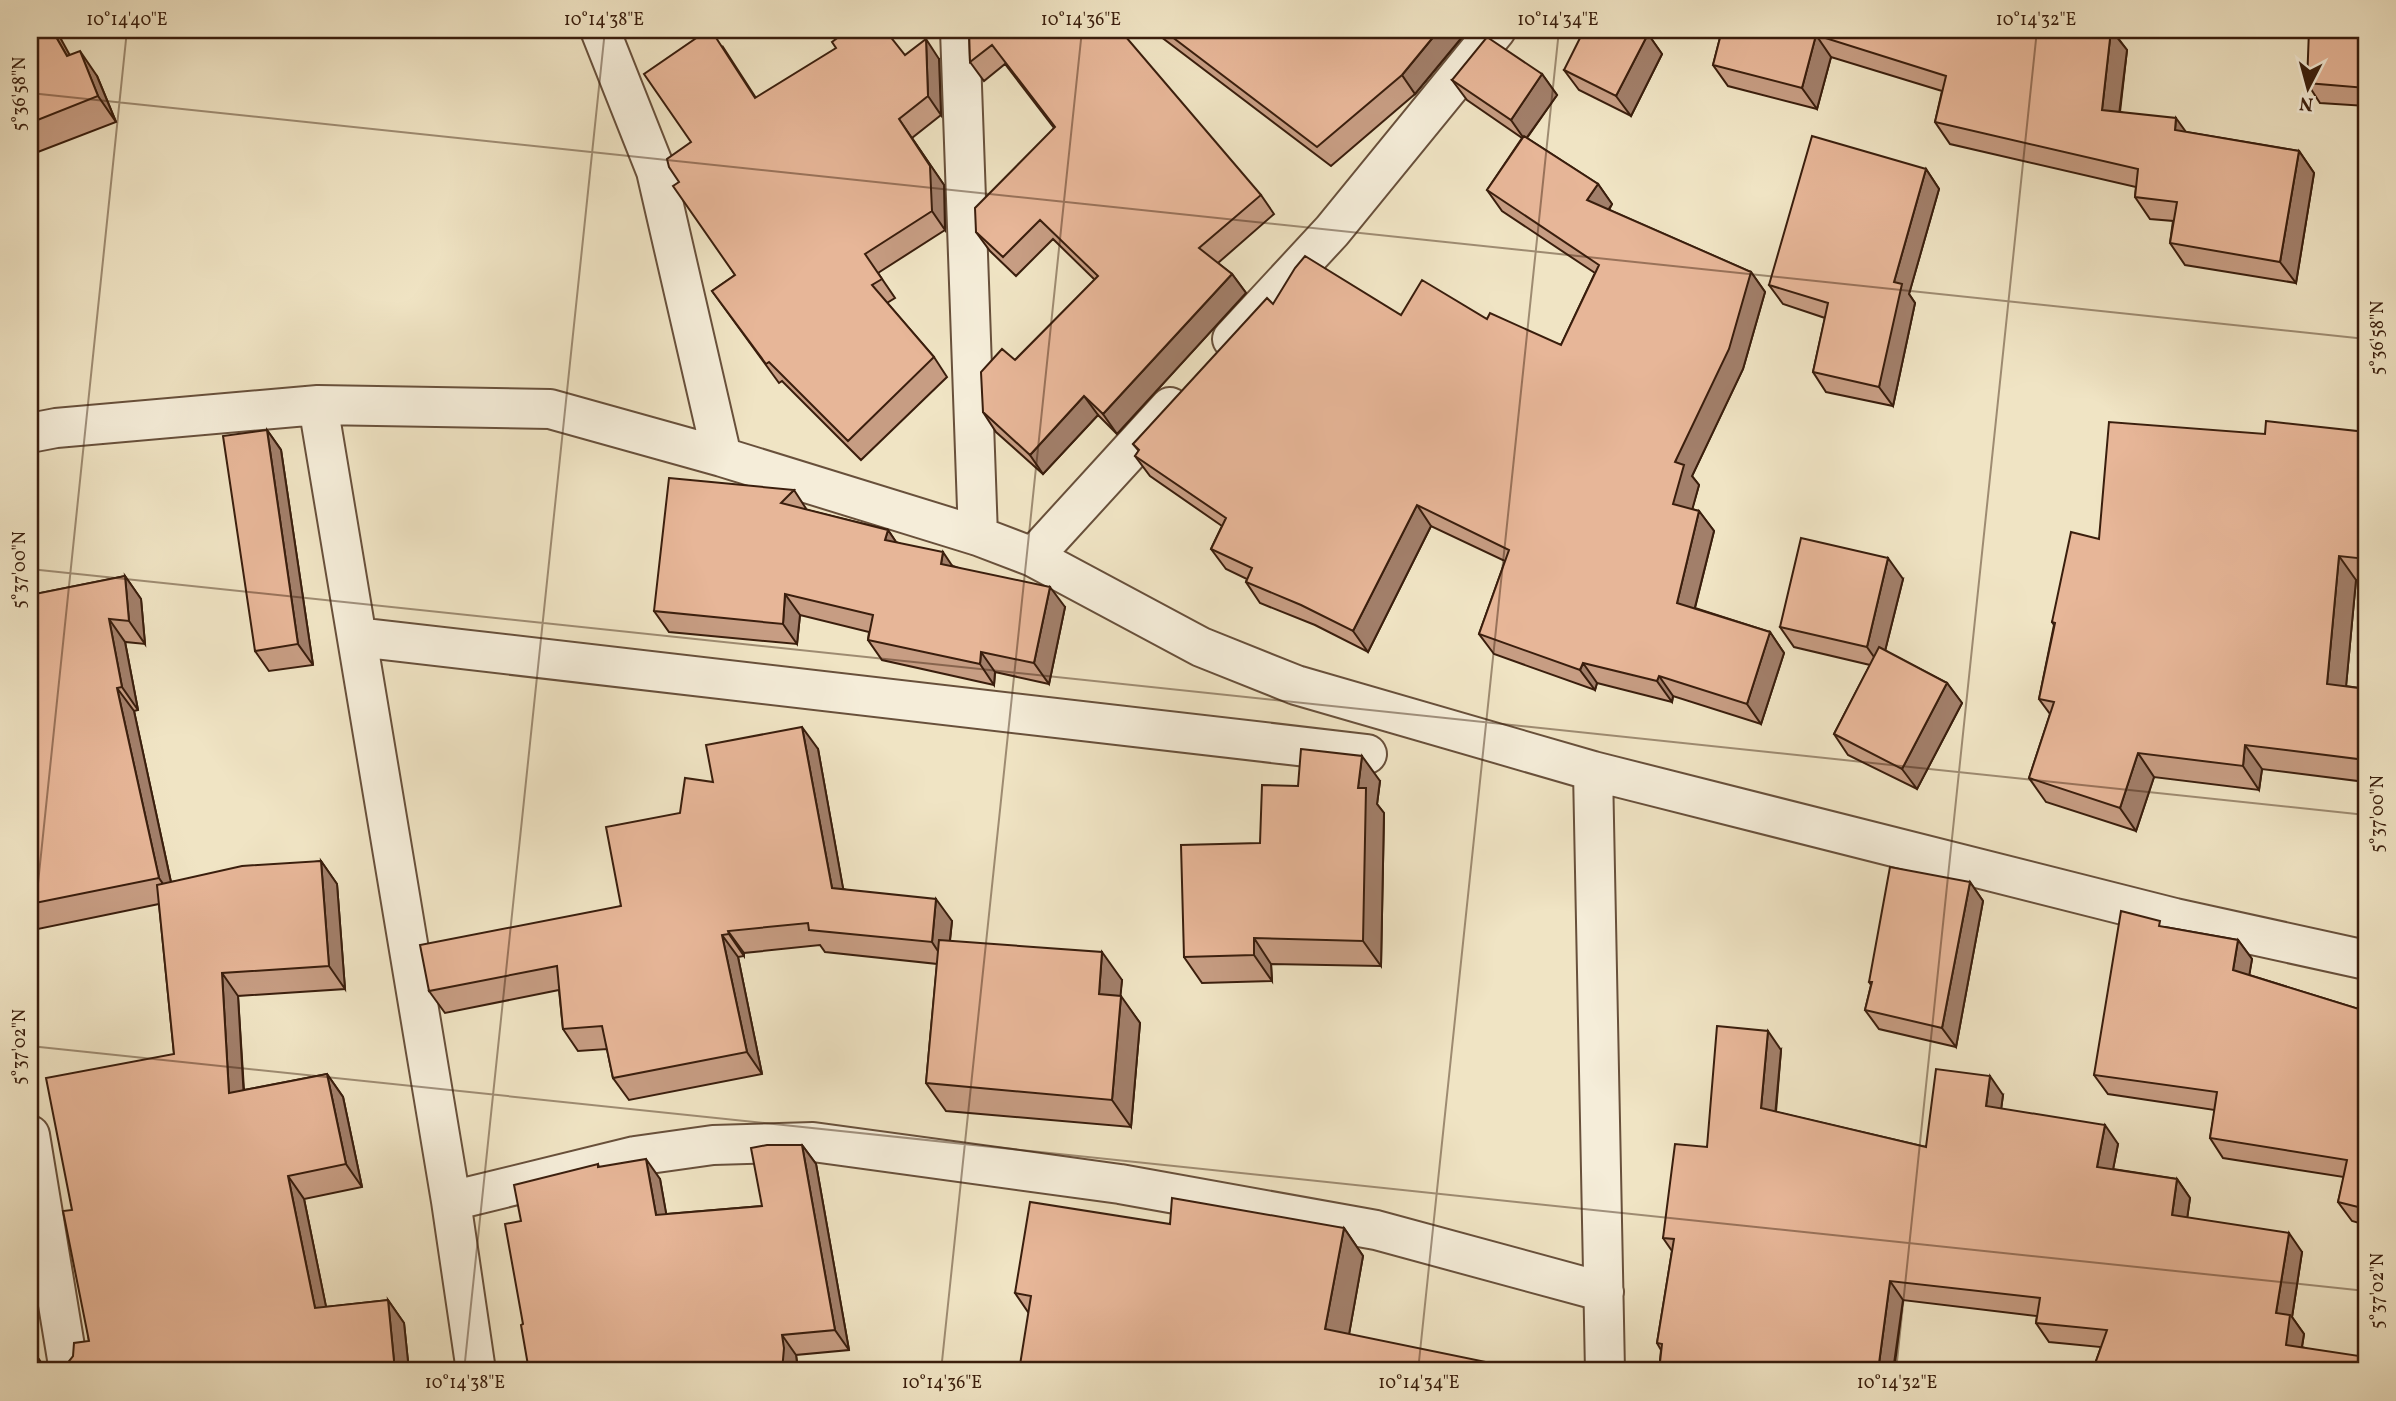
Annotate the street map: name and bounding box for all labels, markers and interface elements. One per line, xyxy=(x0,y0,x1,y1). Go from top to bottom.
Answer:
text: 10°14'40"E xyxy=(86,8,168,33)
text: 10°14'38"E xyxy=(564,8,644,33)
text: 10°14'36"E xyxy=(1041,8,1121,33)
text: 10°14'34"E xyxy=(1517,8,1599,33)
text: 10°14'32"E xyxy=(1996,8,2076,33)
north arrow xyxy=(2274,52,2344,122)
text: 5°36'58"N xyxy=(8,57,33,131)
text: N xyxy=(2298,89,2315,117)
text: 5°36'58"N xyxy=(2366,301,2391,375)
text: 5°37'00"N xyxy=(8,531,33,609)
text: 5°37'00"N xyxy=(2366,775,2391,853)
text: 5°37'02"N xyxy=(8,1009,33,1085)
text: 5°37'02"N xyxy=(2366,1253,2391,1329)
text: 10°14'38"E xyxy=(425,1371,505,1396)
text: 10°14'36"E xyxy=(902,1371,982,1396)
text: 10°14'34"E xyxy=(1378,1371,1460,1396)
text: 10°14'32"E xyxy=(1857,1371,1937,1396)

